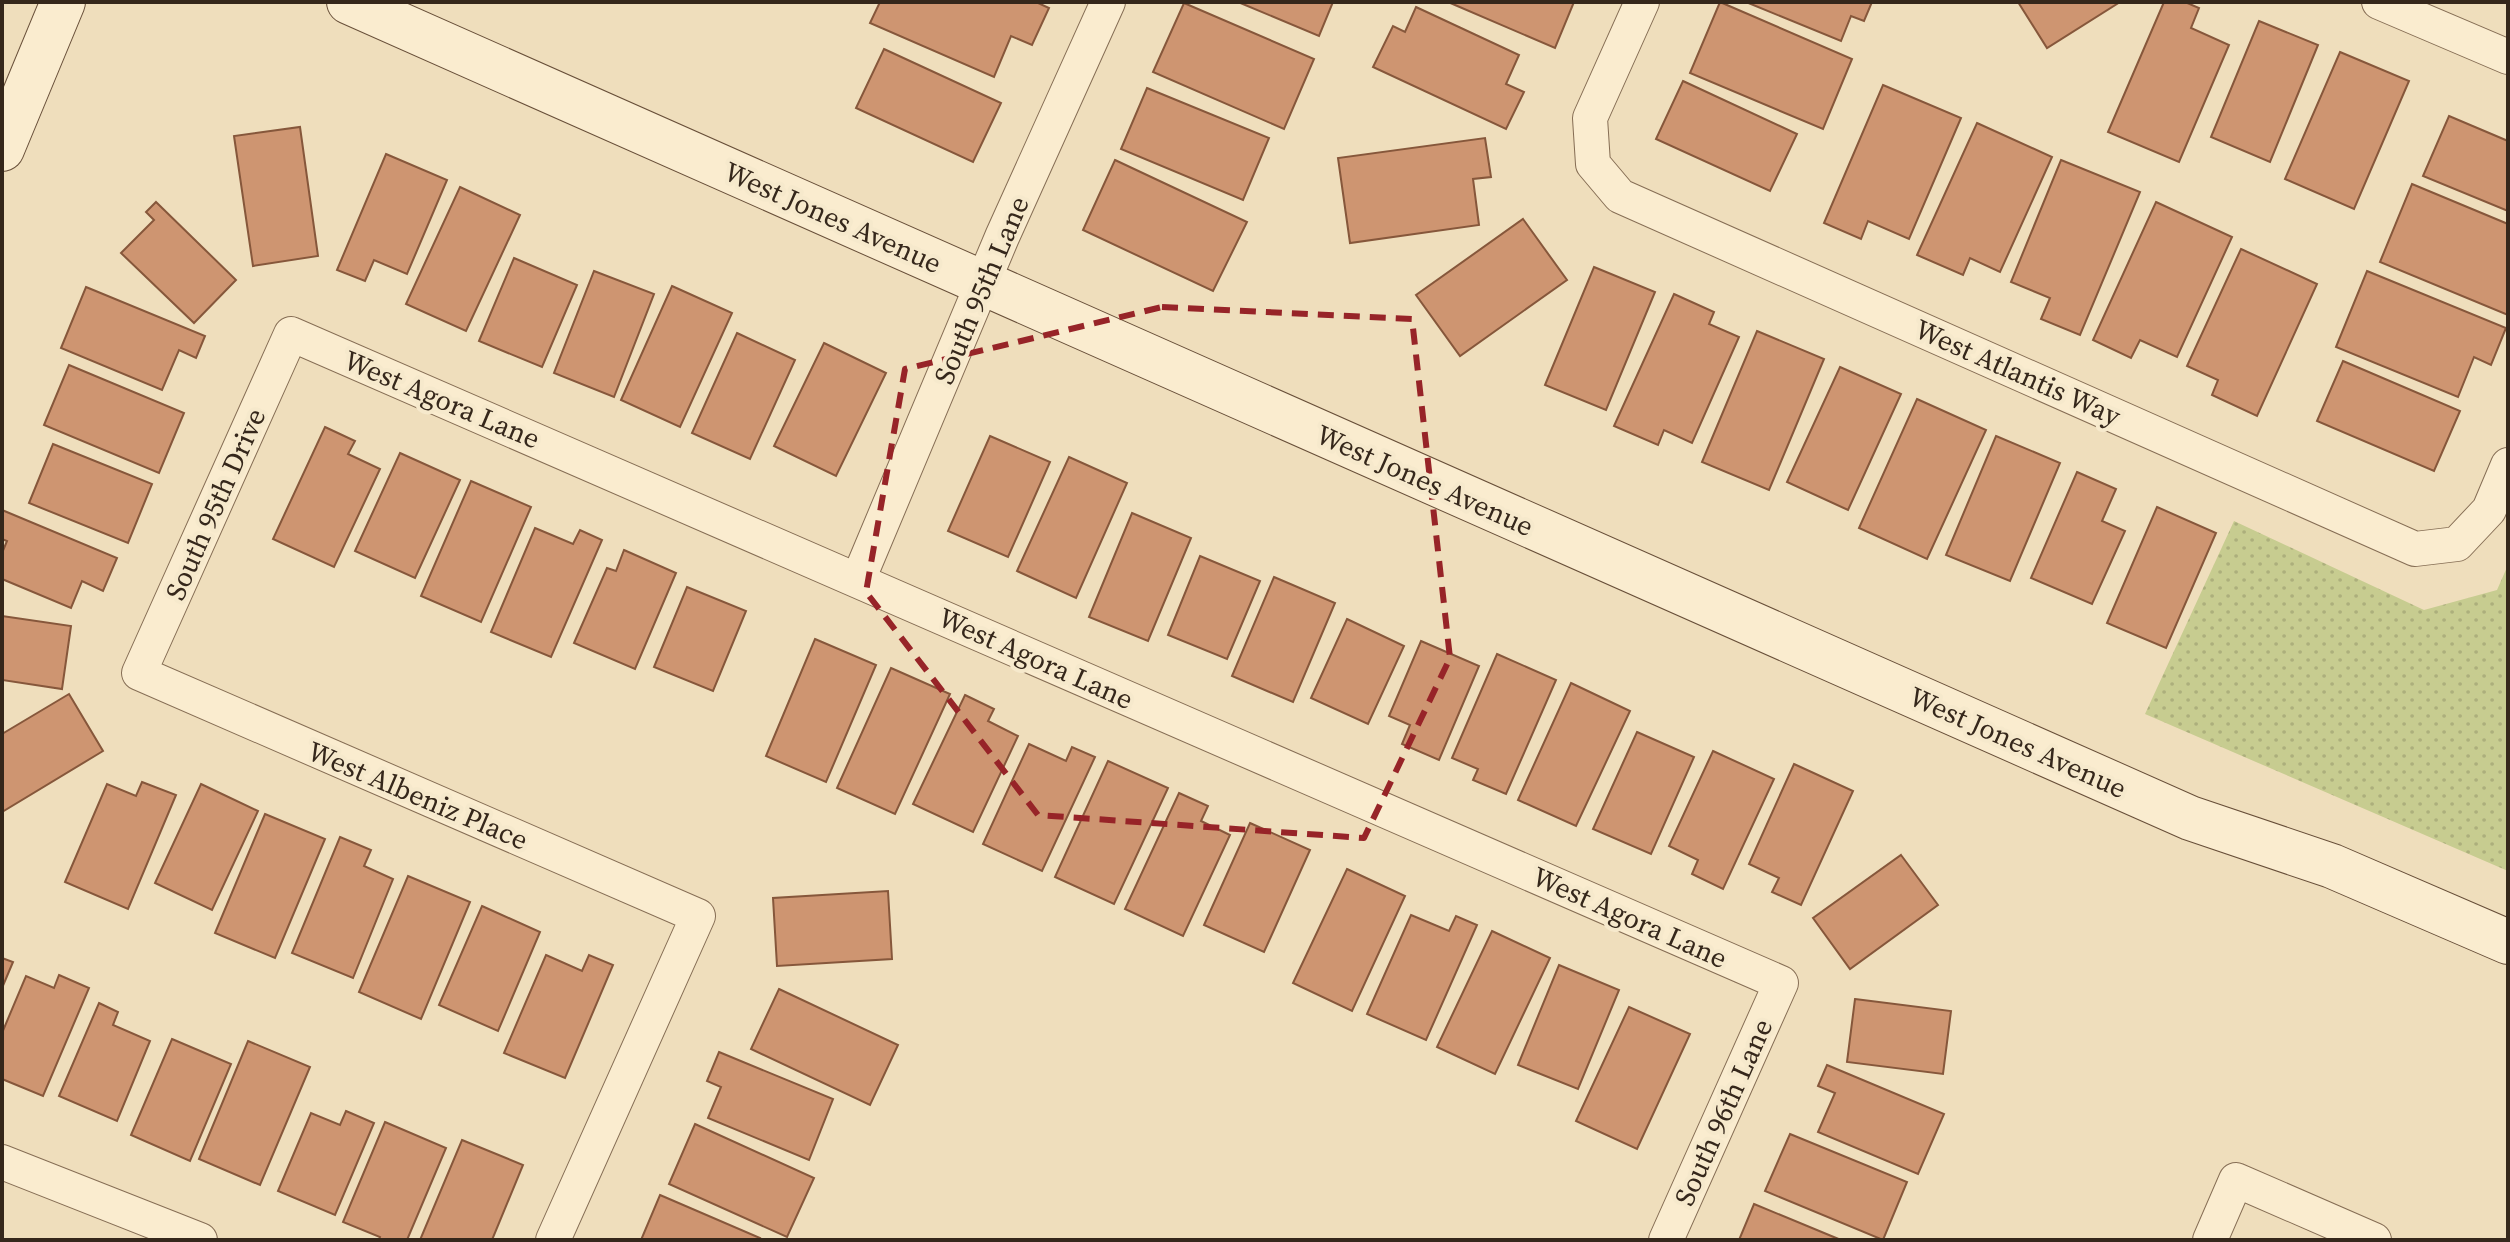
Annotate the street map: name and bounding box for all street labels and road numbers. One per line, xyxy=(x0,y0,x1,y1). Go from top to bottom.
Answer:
street label: West Jones Avenue xyxy=(718,152,948,282)
street label: South 95th Lane xyxy=(924,190,1038,390)
street label: West Atlantis Way xyxy=(1909,310,2128,435)
street label: West Agora Lane xyxy=(338,341,546,457)
street label: South 95th Drive xyxy=(156,402,274,606)
street label: West Jones Avenue xyxy=(1310,415,1540,545)
street label: West Agora Lane xyxy=(933,598,1139,718)
street label: West Jones Avenue xyxy=(1903,677,2133,807)
street label: West Albeniz Place xyxy=(302,731,534,859)
street label: West Agora Lane xyxy=(1527,857,1733,977)
street label: South 96th Lane xyxy=(1665,1013,1781,1211)

